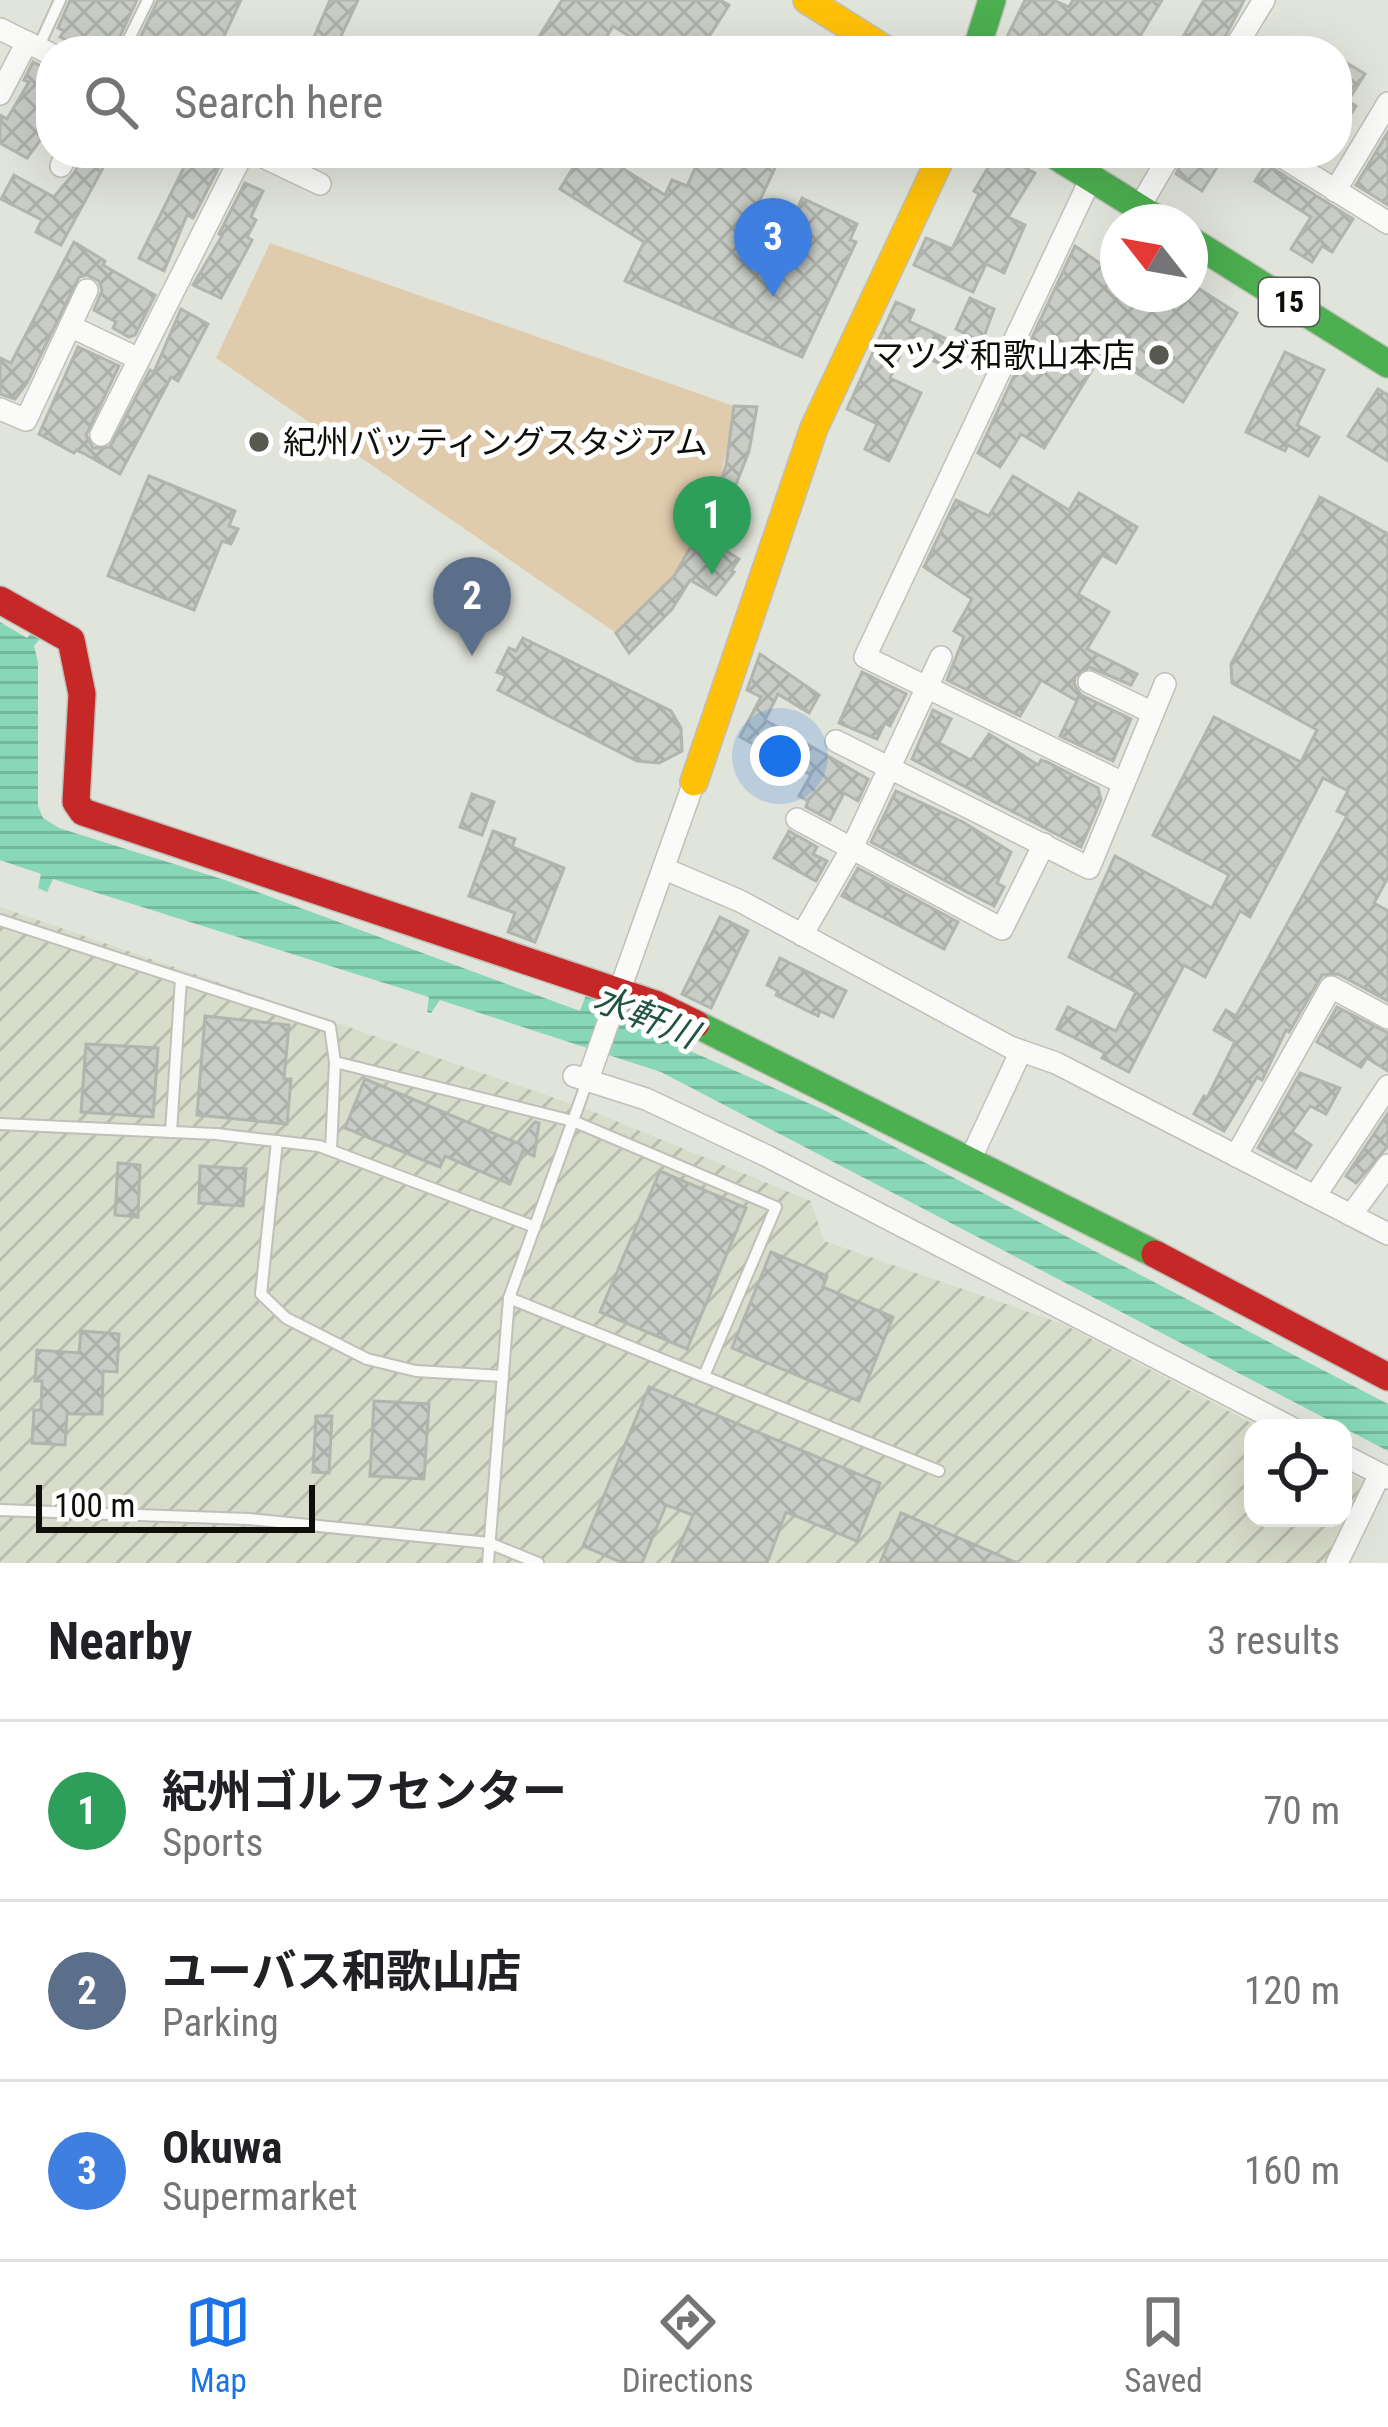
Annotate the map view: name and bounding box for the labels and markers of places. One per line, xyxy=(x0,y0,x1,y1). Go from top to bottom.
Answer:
pin: 3 xyxy=(734,198,812,297)
place label: マツダ和歌山本店 xyxy=(871,336,1135,375)
marker: マツダ和歌山本店 xyxy=(1146,342,1172,368)
place label: 紀州バッティングスタジアム xyxy=(283,423,708,462)
marker: 紀州バッティングスタジアム xyxy=(246,429,272,455)
pin: 1 xyxy=(673,476,751,575)
pin: 2 xyxy=(433,557,511,656)

